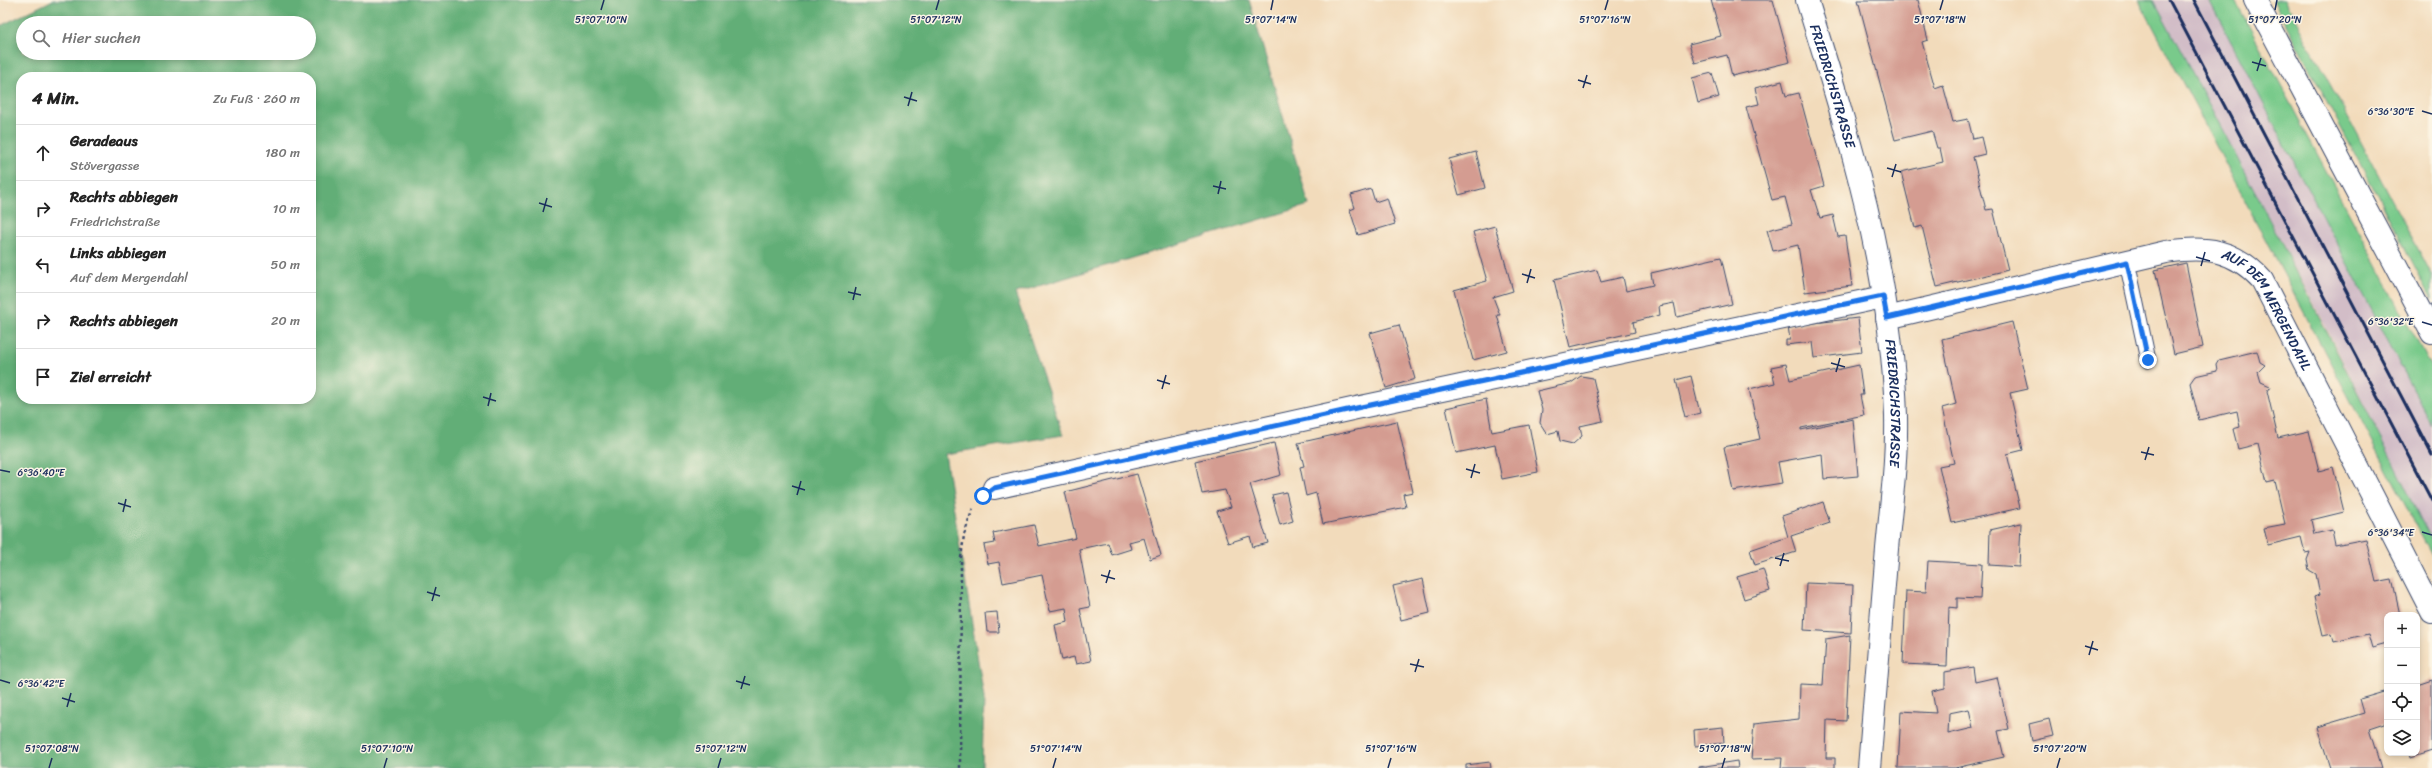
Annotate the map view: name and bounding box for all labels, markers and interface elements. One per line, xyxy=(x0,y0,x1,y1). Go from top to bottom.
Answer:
text: 51°07'10"N xyxy=(575,11,627,29)
text: 51°07'12"N xyxy=(910,11,962,29)
text: 51°07'14"N xyxy=(1245,11,1297,29)
text: 51°07'16"N xyxy=(1579,11,1631,29)
text: 51°07'18"N xyxy=(1914,11,1966,29)
text: 51°07'20"N xyxy=(2248,11,2302,29)
search box xyxy=(16,16,316,60)
street label: FRIEDRICHSTRASSE xyxy=(1802,21,1863,152)
text: Hier suchen xyxy=(62,25,141,51)
icon: search xyxy=(30,27,52,49)
text: 4 Min. xyxy=(32,83,80,113)
text: Zu Fuß · 260 m xyxy=(213,87,300,110)
text: 6°36'30"E xyxy=(2368,103,2416,121)
text: Geradeaus xyxy=(70,128,138,154)
text: 180 m xyxy=(265,141,300,164)
icon: ahead xyxy=(32,142,54,164)
text: Stövergasse xyxy=(70,154,139,177)
text: Rechts abbiegen xyxy=(70,184,178,210)
text: 10 m xyxy=(273,197,300,220)
icon: right xyxy=(32,198,54,220)
text: Friedrichstraße xyxy=(70,210,160,233)
text: Links abbiegen xyxy=(70,240,166,266)
street label: AUF DEM MERGENDAHL xyxy=(2217,242,2319,376)
text: 50 m xyxy=(270,253,300,276)
icon: left xyxy=(32,254,54,276)
text: Auf dem Mergendahl xyxy=(70,266,188,289)
text: Rechts abbiegen xyxy=(70,308,178,334)
text: 20 m xyxy=(271,309,300,332)
icon: right xyxy=(32,310,54,332)
text: 6°36'32"E xyxy=(2368,313,2415,331)
street label: FRIEDRICHSTRASSE xyxy=(1877,338,1908,469)
route end xyxy=(2139,351,2157,369)
text: Ziel erreicht xyxy=(70,364,151,390)
icon: arrive xyxy=(32,366,54,388)
text: 6°36'40"E xyxy=(17,464,66,482)
route start xyxy=(974,487,992,505)
text: 6°36'34"E xyxy=(2368,524,2416,542)
map controls xyxy=(2384,612,2420,756)
button: + xyxy=(2384,612,2420,648)
button: − xyxy=(2384,648,2420,684)
text: 6°36'42"E xyxy=(18,675,66,693)
button: locate xyxy=(2384,684,2420,720)
button: layers xyxy=(2384,720,2420,756)
text: 51°07'08"N xyxy=(25,740,79,758)
text: 51°07'10"N xyxy=(361,740,413,758)
text: 51°07'12"N xyxy=(695,740,747,758)
text: 51°07'14"N xyxy=(1030,740,1082,758)
text: 51°07'16"N xyxy=(1365,740,1417,758)
text: 51°07'18"N xyxy=(1699,740,1751,758)
text: 51°07'20"N xyxy=(2033,740,2087,758)

